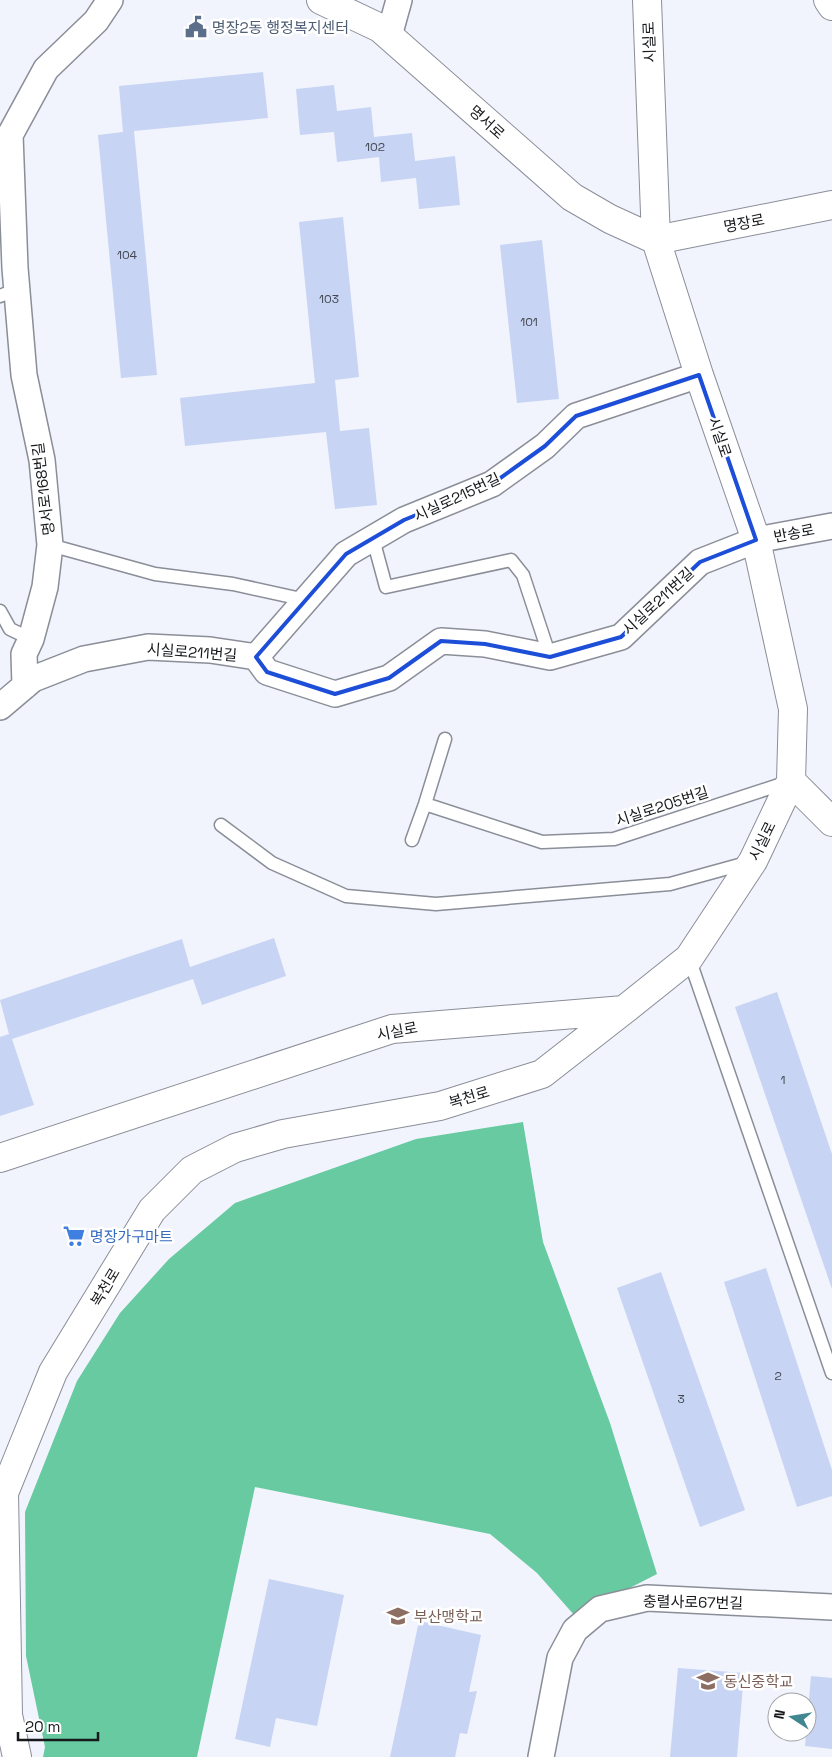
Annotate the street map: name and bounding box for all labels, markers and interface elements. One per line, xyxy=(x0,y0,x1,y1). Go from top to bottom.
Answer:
public building icon: 명장2동 행정복지센터 xyxy=(183,14,209,40)
place label: 명장2동 행정복지센터 xyxy=(212,18,349,37)
street label: 시실로 xyxy=(639,21,659,63)
street label: 명서로 xyxy=(465,101,509,143)
house number: 102 xyxy=(365,139,385,155)
street label: 명장로 xyxy=(722,210,766,236)
house number: 104 xyxy=(117,247,138,263)
house number: 103 xyxy=(319,291,339,307)
house number: 101 xyxy=(520,314,538,330)
street label: 시실로 xyxy=(704,414,736,460)
street label: 명서로168번길 xyxy=(28,441,58,537)
street label: 시실로215번길 xyxy=(411,469,503,525)
street label: 반송로 xyxy=(772,520,816,546)
street label: 시실로211번길 xyxy=(618,563,698,639)
street label: 시실로211번길 xyxy=(146,639,238,665)
street label: 시실로205번길 xyxy=(613,782,711,830)
street label: 시실로 xyxy=(744,818,780,864)
street label: 시실로 xyxy=(375,1018,419,1044)
house number: 1 xyxy=(780,1072,786,1088)
street label: 복천로 xyxy=(446,1082,492,1112)
supermarket icon: 명장가구마트 xyxy=(61,1223,87,1249)
place label: 명장가구마트 xyxy=(90,1227,173,1246)
street label: 복천로 xyxy=(86,1264,124,1310)
house number: 2 xyxy=(774,1368,782,1384)
house number: 3 xyxy=(677,1391,685,1407)
street label: 충렬사로67번길 xyxy=(643,1592,743,1612)
school or university icon: 부산맹학교 xyxy=(385,1603,411,1629)
place label: 부산맹학교 xyxy=(414,1607,483,1626)
school or university icon: 동신중학교 xyxy=(695,1668,721,1694)
place label: 동신중학교 xyxy=(724,1672,793,1691)
north arrow xyxy=(767,1692,817,1742)
text: N xyxy=(770,1708,789,1721)
scale bar xyxy=(18,1710,98,1742)
text: 20 m xyxy=(25,1717,60,1736)

